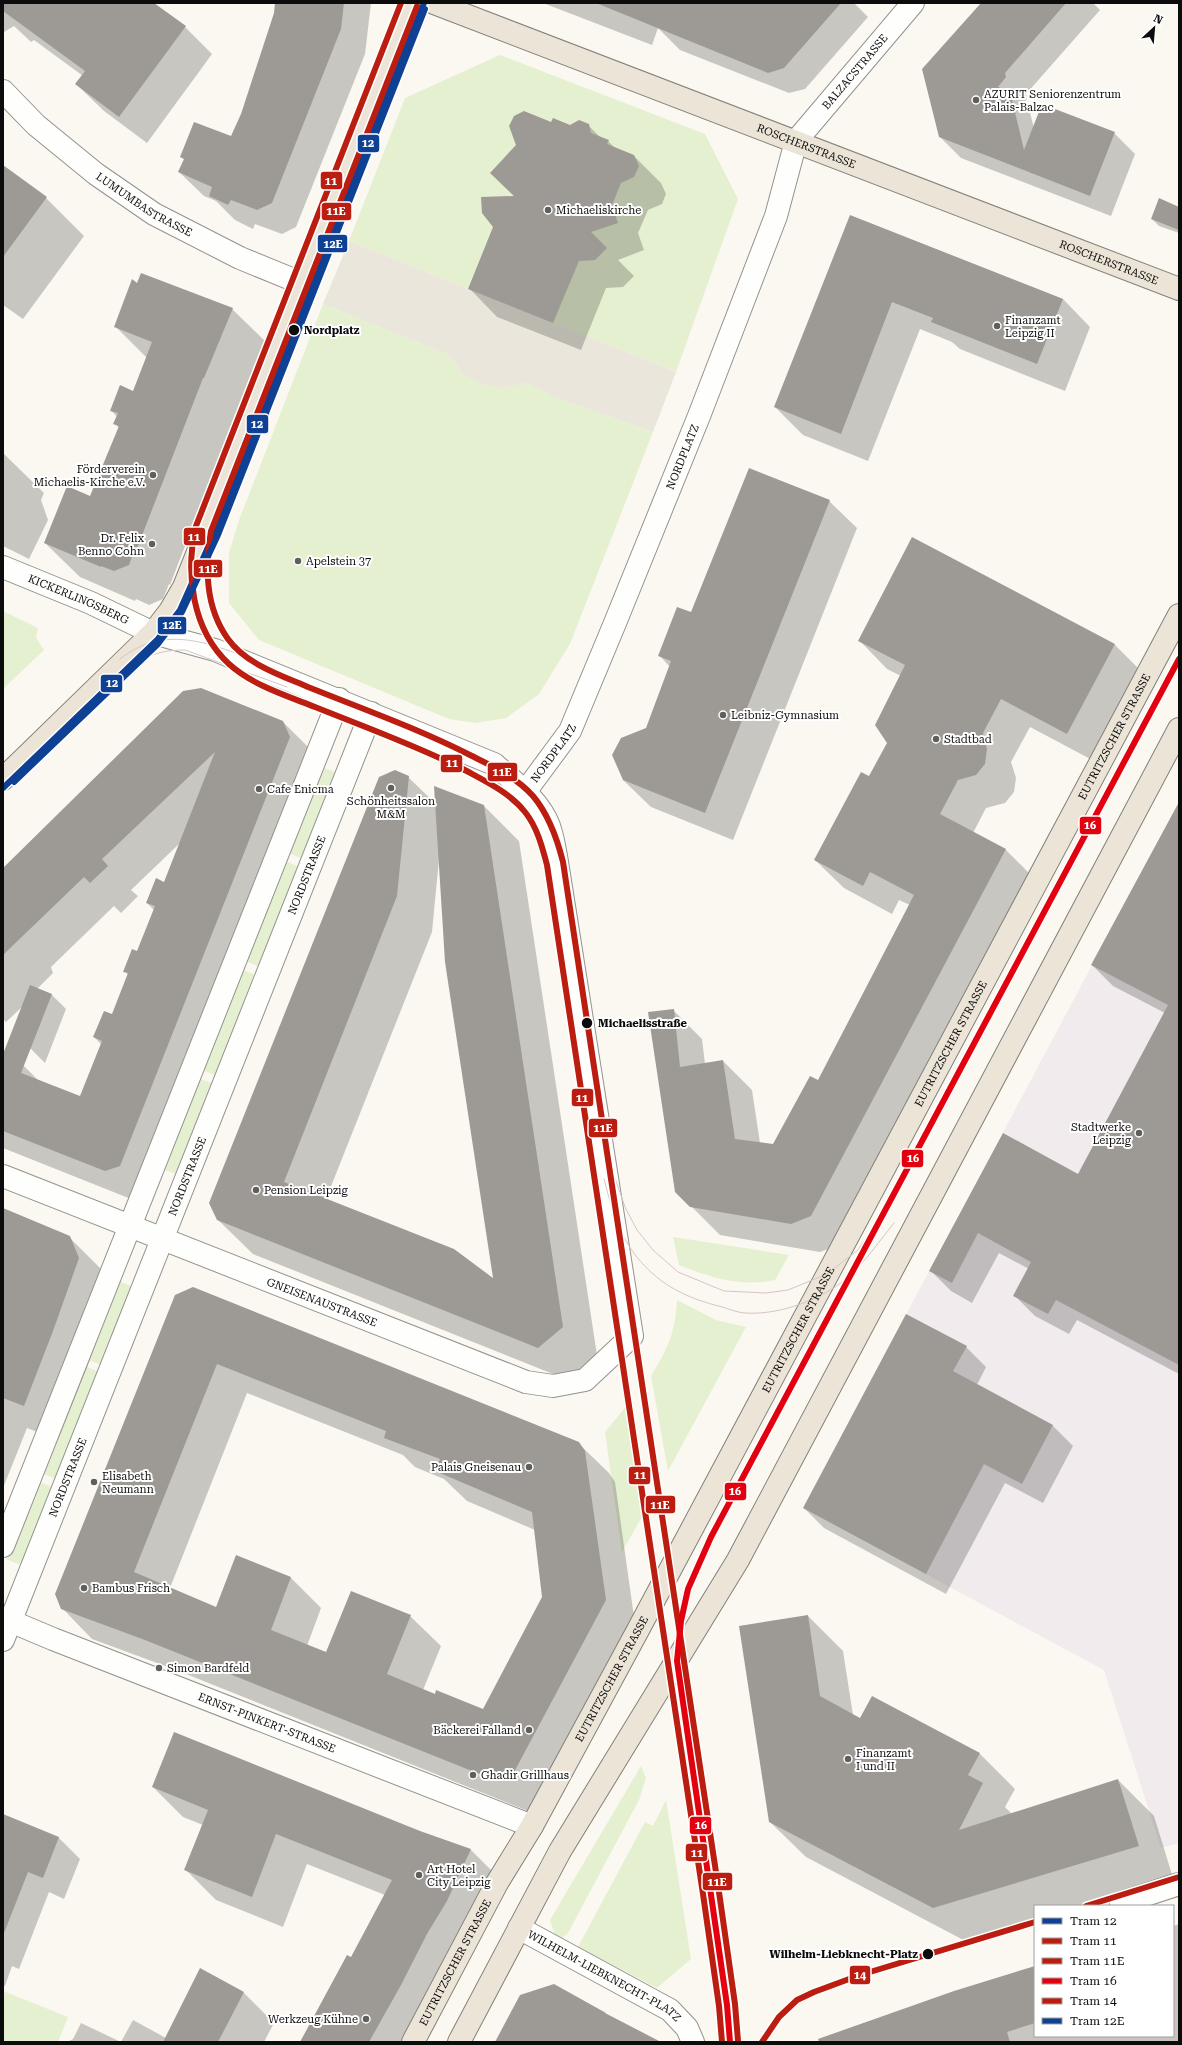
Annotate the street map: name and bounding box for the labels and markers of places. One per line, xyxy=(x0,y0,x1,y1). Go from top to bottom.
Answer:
place label: AZURIT Seniorenzentrum Palais-Balzac xyxy=(984,88,1121,114)
marker: AZURIT Seniorenzentrum Palais-Balzac xyxy=(971,95,981,105)
place label: Michaeliskirche xyxy=(556,204,641,217)
marker: Michaeliskirche xyxy=(543,205,553,215)
place label: Finanzamt Leipzig II xyxy=(1005,314,1061,340)
marker: Finanzamt Leipzig II xyxy=(992,321,1002,331)
marker: Nordplatz xyxy=(287,323,301,337)
place label: Nordplatz xyxy=(304,324,360,337)
place label: Förderverein Michaelis-Kirche e.V. xyxy=(34,463,145,489)
marker: Förderverein Michaelis-Kirche e.V. xyxy=(148,470,158,480)
place label: Dr. Felix Benno Cohn xyxy=(78,532,145,558)
marker: Dr. Felix Benno Cohn xyxy=(147,539,157,549)
place label: Apelstein 37 xyxy=(306,555,371,568)
marker: Apelstein 37 xyxy=(293,556,303,566)
place label: Leibniz-Gymnasium xyxy=(731,709,839,722)
marker: Leibniz-Gymnasium xyxy=(718,710,728,720)
place label: Stadtbad xyxy=(944,733,992,746)
marker: Stadtbad xyxy=(931,734,941,744)
place label: Cafe Enicma xyxy=(267,783,334,796)
marker: Schönheitssalon M&M xyxy=(386,783,396,793)
marker: Cafe Enicma xyxy=(254,784,264,794)
place label: Schönheitssalon M&M xyxy=(347,795,435,821)
marker: Michaelisstraße xyxy=(580,1016,594,1030)
place label: Michaelisstraße xyxy=(598,1017,688,1030)
place label: Stadtwerke Leipzig xyxy=(1071,1121,1132,1147)
marker: Stadtwerke Leipzig xyxy=(1134,1128,1144,1138)
place label: Pension Leipzig xyxy=(264,1184,349,1197)
marker: Pension Leipzig xyxy=(251,1185,261,1195)
place label: Palais Gneisenau xyxy=(431,1461,521,1474)
marker: Palais Gneisenau xyxy=(524,1462,534,1472)
place label: Elisabeth Neumann xyxy=(102,1470,154,1496)
marker: Elisabeth Neumann xyxy=(89,1477,99,1487)
place label: Bambus Frisch xyxy=(92,1582,170,1595)
marker: Bambus Frisch xyxy=(79,1583,89,1593)
place label: Simon Bardfeld xyxy=(167,1662,249,1675)
marker: Simon Bardfeld xyxy=(154,1663,164,1673)
place label: Bäckerei Falland xyxy=(433,1724,521,1737)
marker: Bäckerei Falland xyxy=(524,1725,534,1735)
place label: Finanzamt I und II xyxy=(856,1747,912,1773)
marker: Finanzamt I und II xyxy=(843,1754,853,1764)
place label: Ghadir Grillhaus xyxy=(481,1769,569,1782)
marker: Ghadir Grillhaus xyxy=(468,1770,478,1780)
place label: Art Hotel City Leipzig xyxy=(427,1863,491,1889)
marker: Art Hotel City Leipzig xyxy=(414,1870,424,1880)
marker: Wilhelm-Liebknecht-Platz xyxy=(921,1947,935,1961)
place label: Wilhelm-Liebknecht-Platz xyxy=(769,1948,918,1961)
place label: Werkzeug Kühne xyxy=(268,2013,358,2026)
marker: Werkzeug Kühne xyxy=(361,2014,371,2024)

